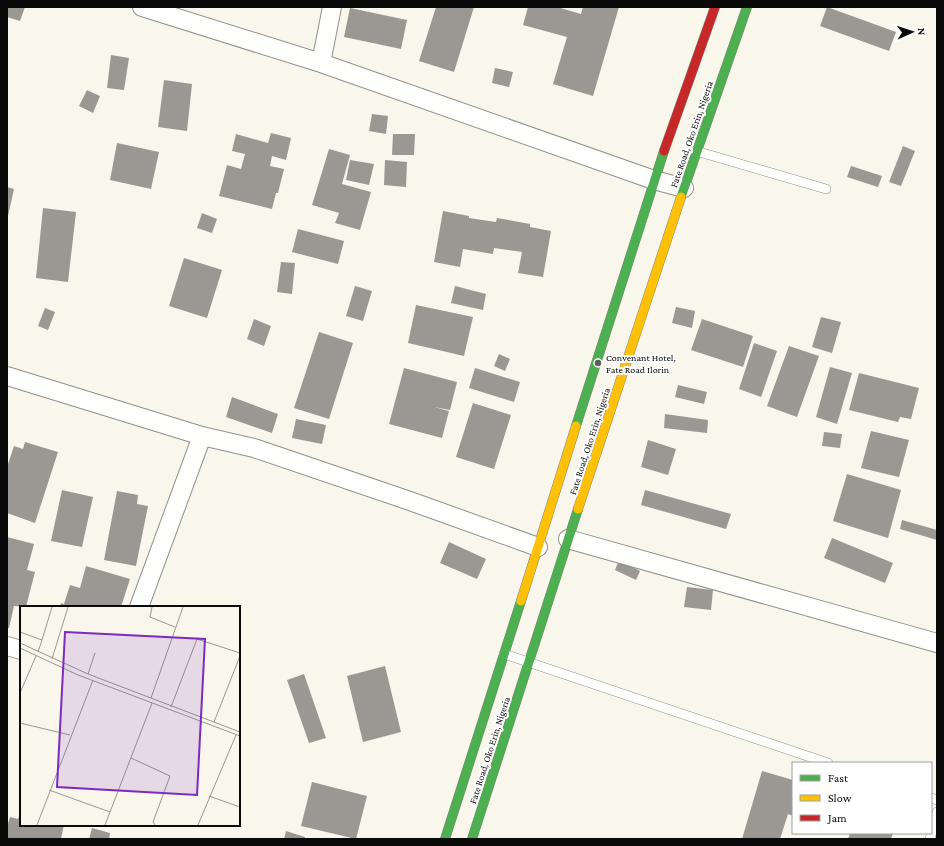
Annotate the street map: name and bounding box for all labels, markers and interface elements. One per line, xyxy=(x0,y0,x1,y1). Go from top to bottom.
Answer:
north arrow xyxy=(892,12,932,52)
text: N xyxy=(916,27,928,36)
street label: Fate Road, Oko Erin, Nigeria xyxy=(668,79,715,189)
place label: Convenant Hotel, Fate Road Ilorin xyxy=(606,352,676,375)
marker: Convenant Hotel, Fate Road Ilorin xyxy=(593,358,603,368)
street label: Fate Road, Oko Erin, Nigeria xyxy=(567,386,612,496)
inset map xyxy=(20,606,240,826)
street label: Fate Road, Oko Erin, Nigeria xyxy=(467,695,512,805)
legend xyxy=(792,762,932,834)
text: Fast xyxy=(828,771,849,785)
text: Slow xyxy=(828,791,852,805)
text: Jam xyxy=(827,811,847,825)

